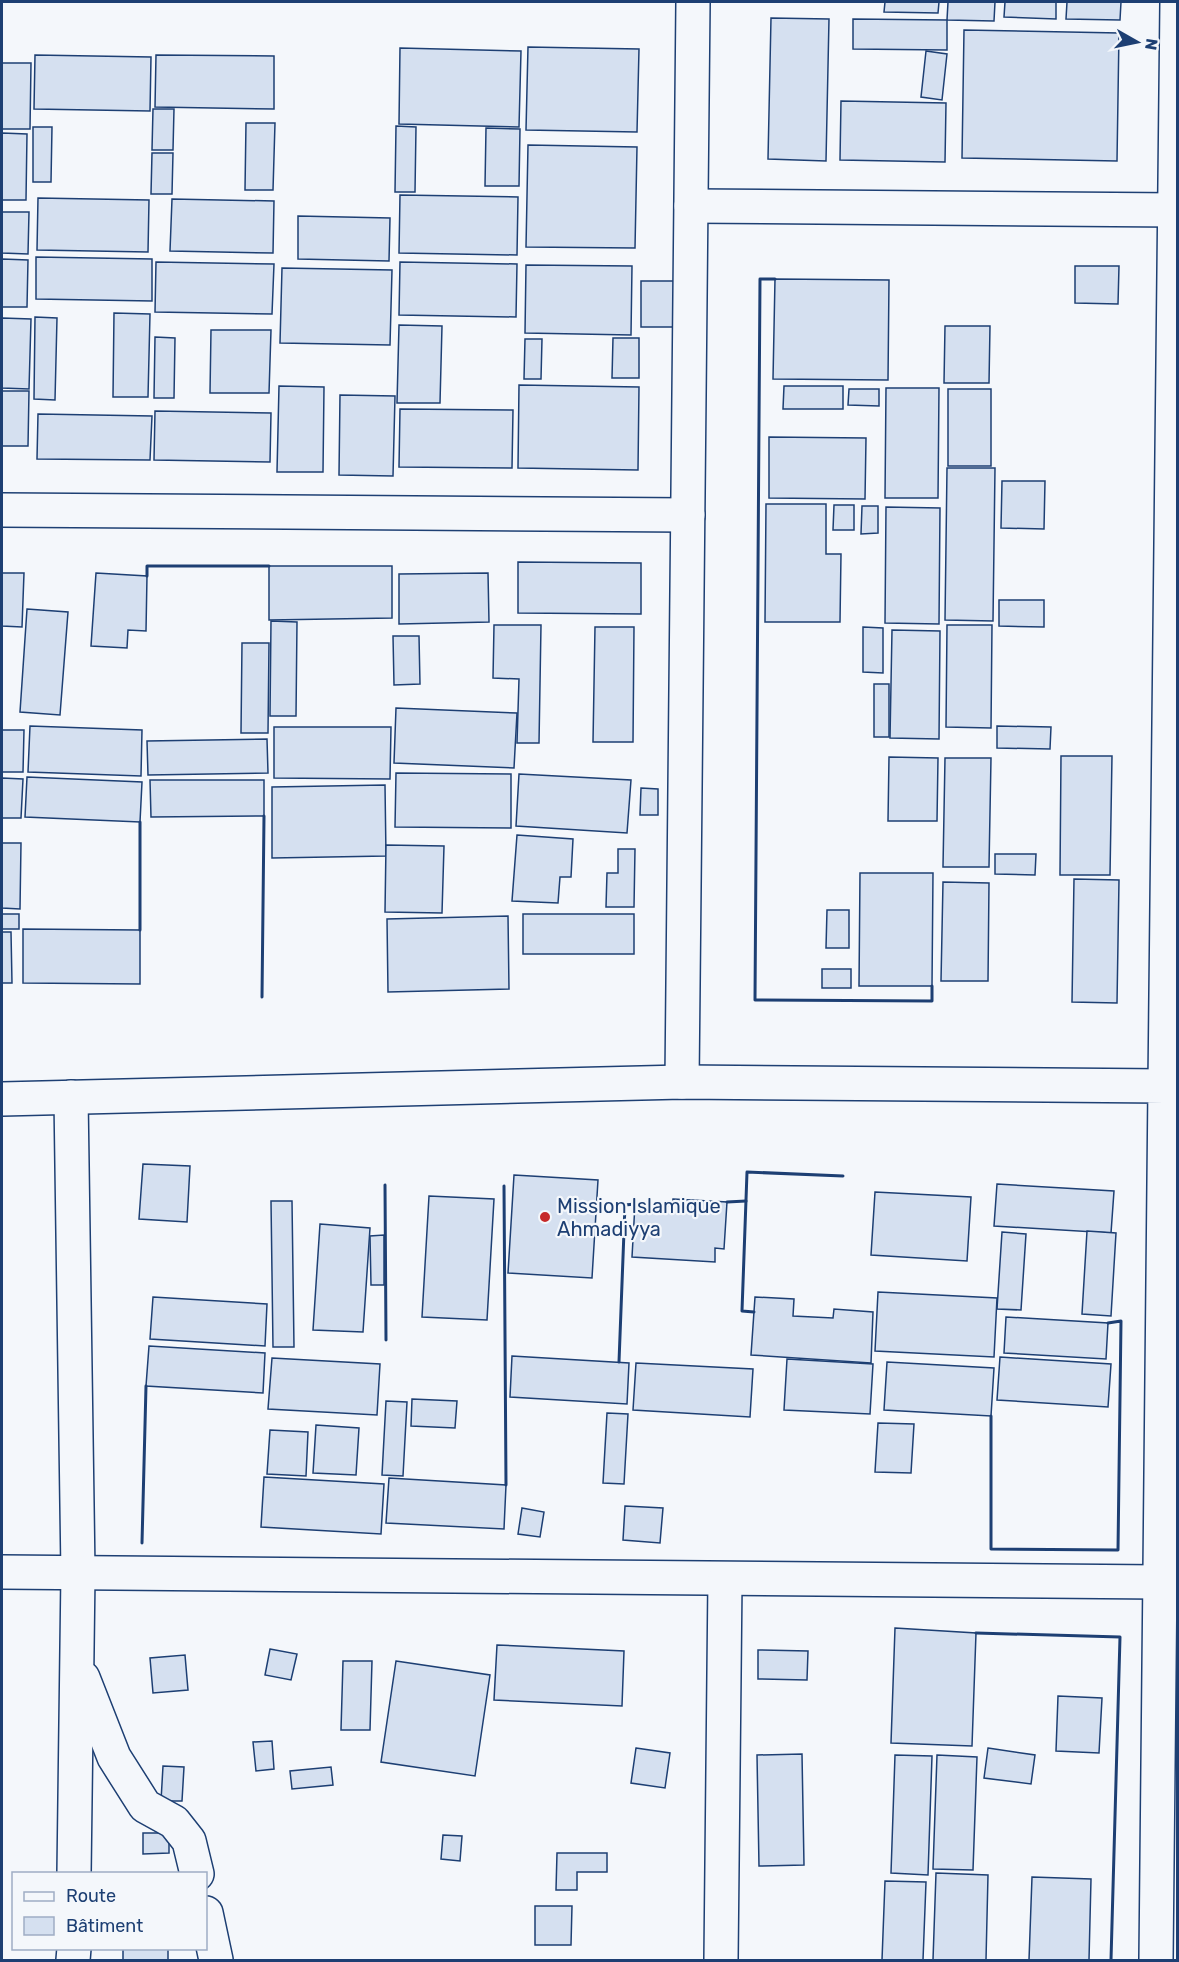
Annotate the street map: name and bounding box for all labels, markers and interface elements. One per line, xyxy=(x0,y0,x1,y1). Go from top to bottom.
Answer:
north arrow xyxy=(1107,12,1167,72)
text: N xyxy=(1141,37,1162,51)
place label: Mission Islamique Ahmadiyya xyxy=(557,1194,721,1241)
marker: Mission Islamique Ahmadiyya xyxy=(538,1210,552,1224)
legend xyxy=(12,1872,207,1950)
text: Route xyxy=(66,1885,116,1907)
text: Bâtiment xyxy=(66,1915,143,1937)

